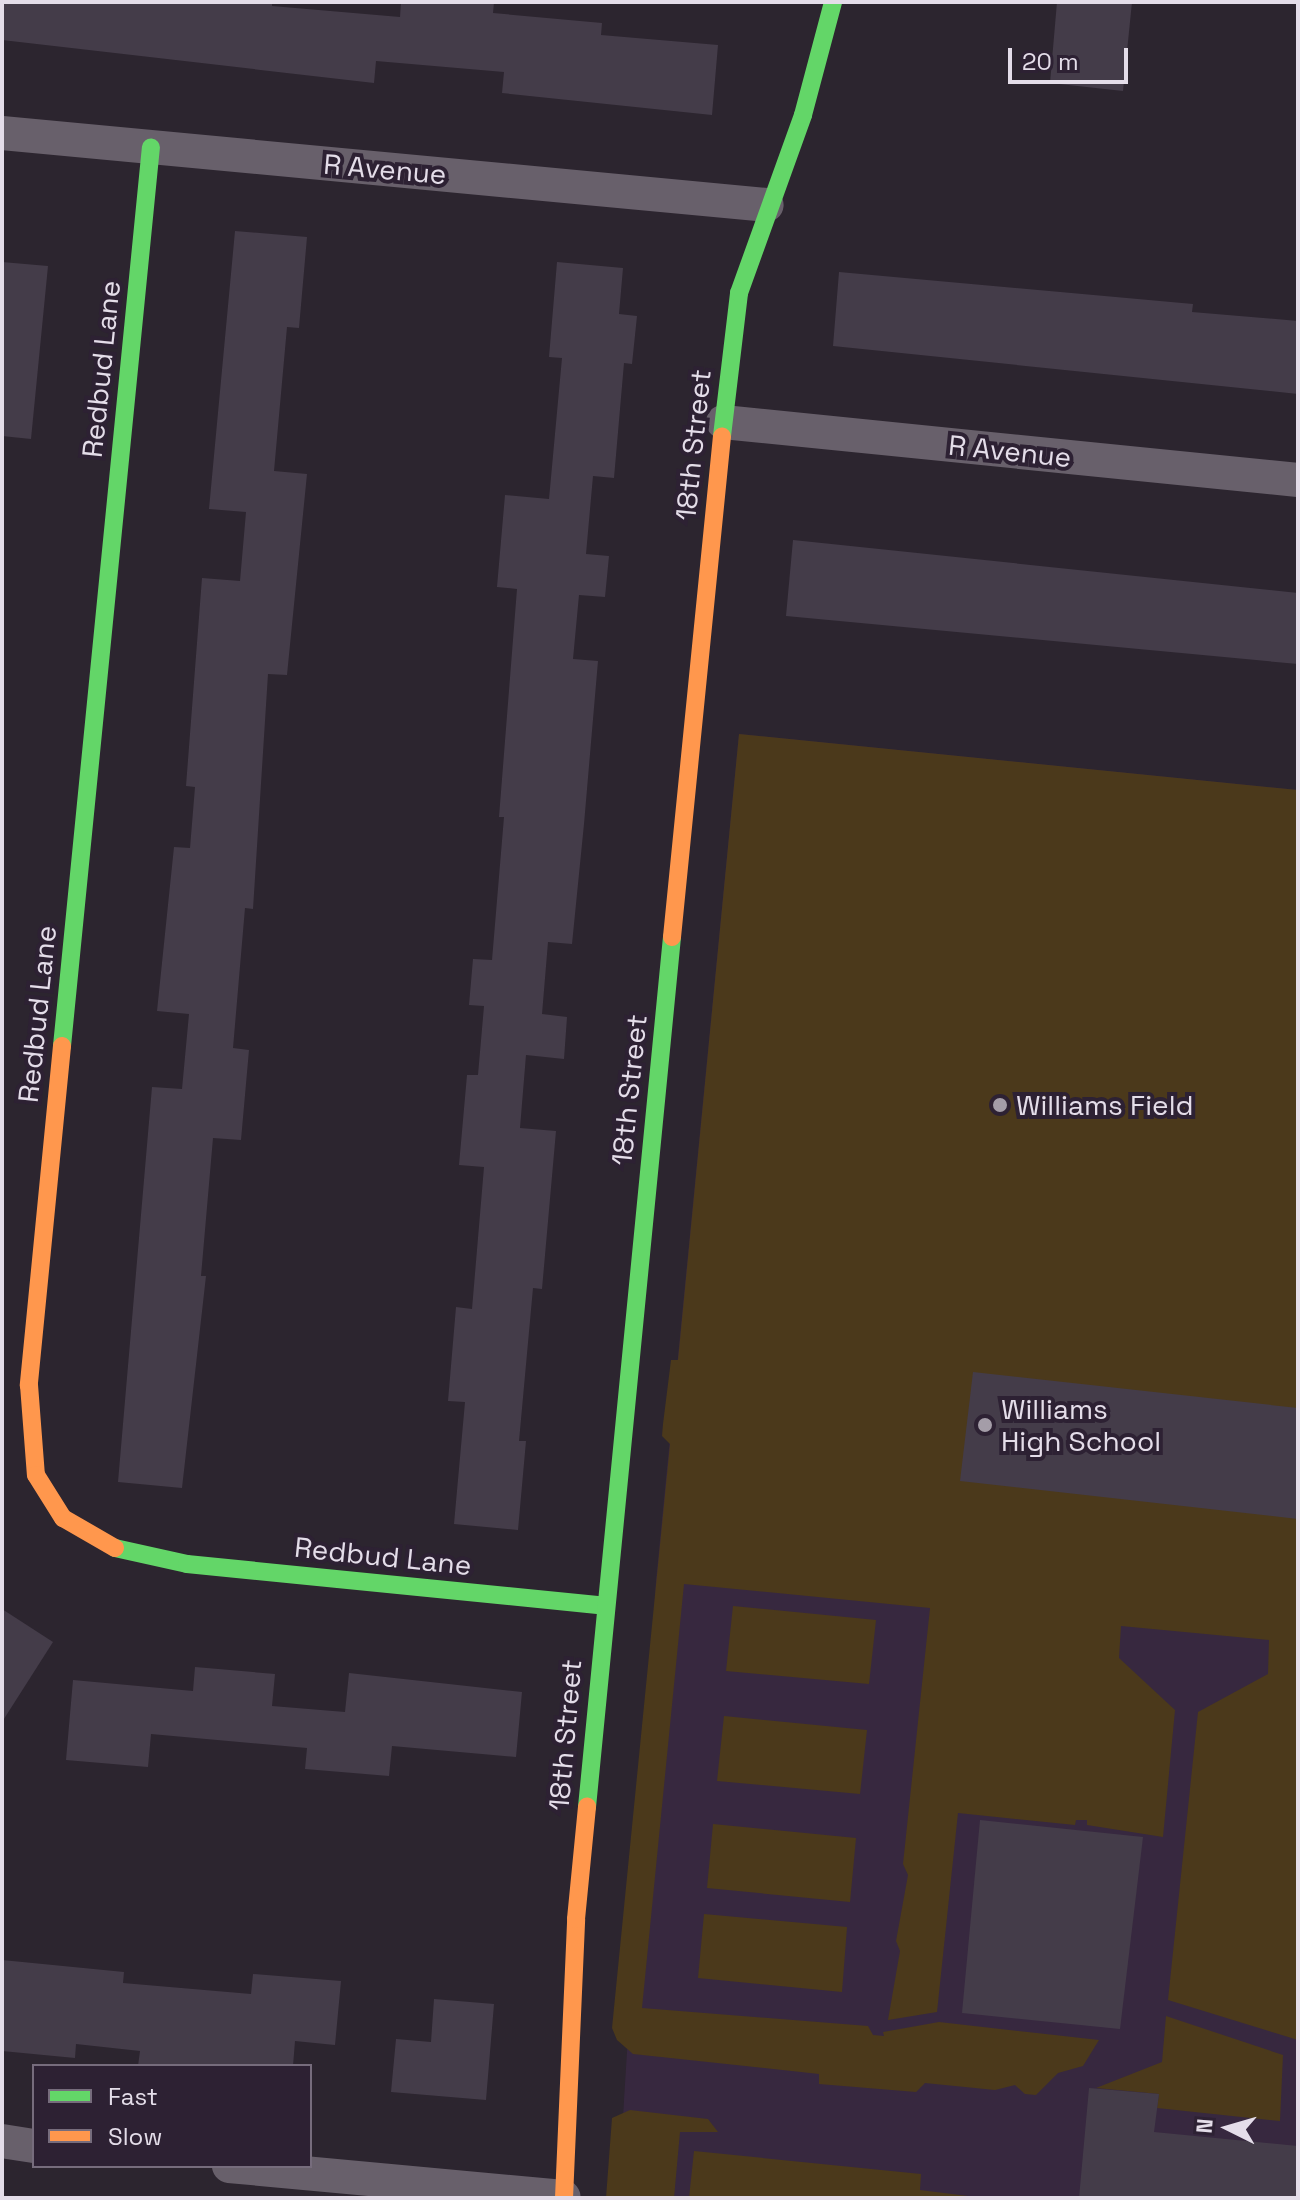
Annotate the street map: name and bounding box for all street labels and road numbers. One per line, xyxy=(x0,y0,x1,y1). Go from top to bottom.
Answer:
street label: R Avenue xyxy=(322,147,448,191)
street label: Redbud Lane xyxy=(75,279,127,459)
street label: 18th Street xyxy=(668,368,718,522)
street label: R Avenue xyxy=(947,428,1073,474)
street label: Redbud Lane xyxy=(11,924,63,1104)
street label: 18th Street xyxy=(604,1013,654,1167)
street label: Redbud Lane xyxy=(293,1530,473,1582)
street label: 18th Street xyxy=(542,1658,588,1812)

